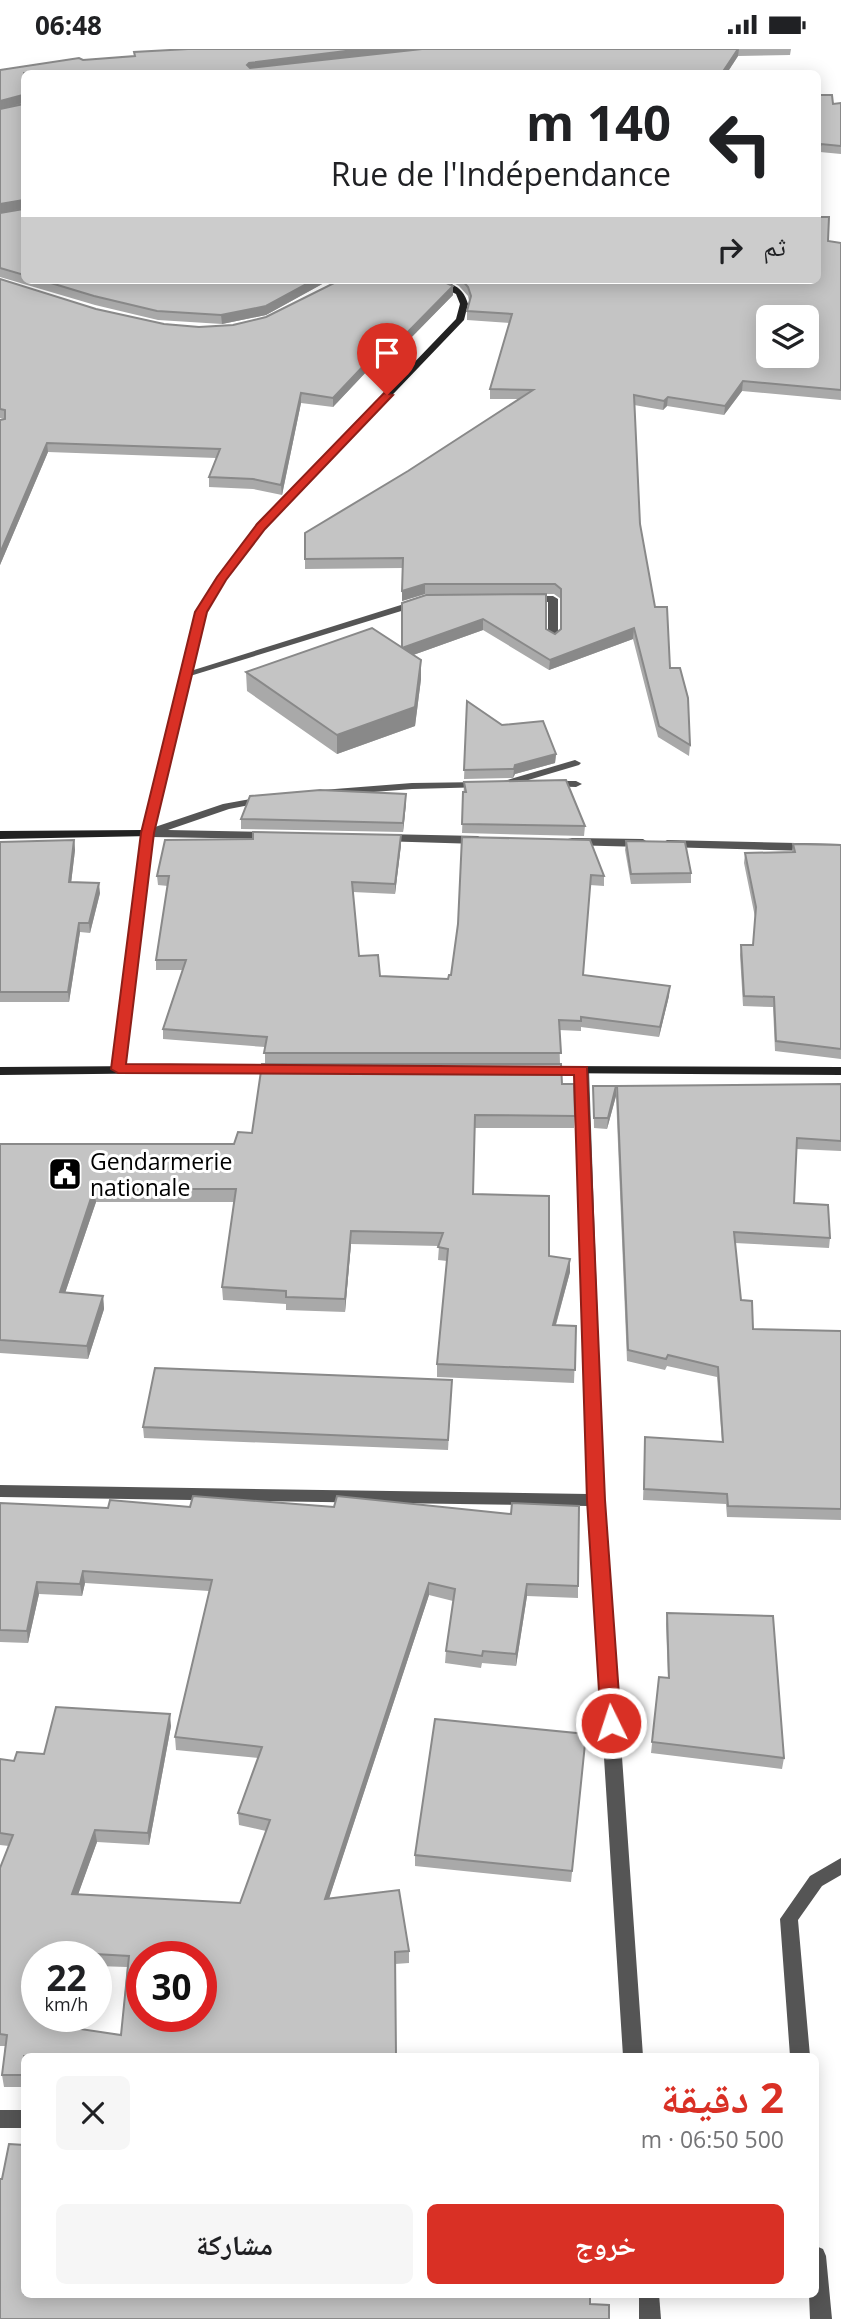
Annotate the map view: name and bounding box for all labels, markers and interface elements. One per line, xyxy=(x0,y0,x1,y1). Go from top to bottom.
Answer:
text: 06:48 xyxy=(35,7,102,43)
text: 140 m xyxy=(526,89,671,155)
icon: left xyxy=(695,98,786,189)
text: Rue de l'Indépendance xyxy=(331,152,671,195)
text: ثم xyxy=(763,228,786,264)
icon: right xyxy=(711,231,749,269)
map controls xyxy=(756,305,819,368)
button: layers xyxy=(756,305,819,368)
pin xyxy=(357,323,417,395)
icon: arrive xyxy=(368,334,406,372)
place label: Gendarmerie nationale xyxy=(90,1145,232,1203)
public building icon: Gendarmerie nationale xyxy=(46,1155,84,1193)
position arrow xyxy=(574,1686,648,1760)
speed limit sign: 30 xyxy=(126,1941,217,2032)
text: 22 xyxy=(46,1954,87,2001)
text: km/h xyxy=(45,1992,88,2016)
text: 2 دقيقة xyxy=(661,2068,784,2125)
button: close xyxy=(56,2076,130,2150)
text: 500 m · 06:50 xyxy=(641,2123,784,2155)
button: مشاركة xyxy=(56,2204,413,2284)
button: خروج xyxy=(427,2204,784,2284)

